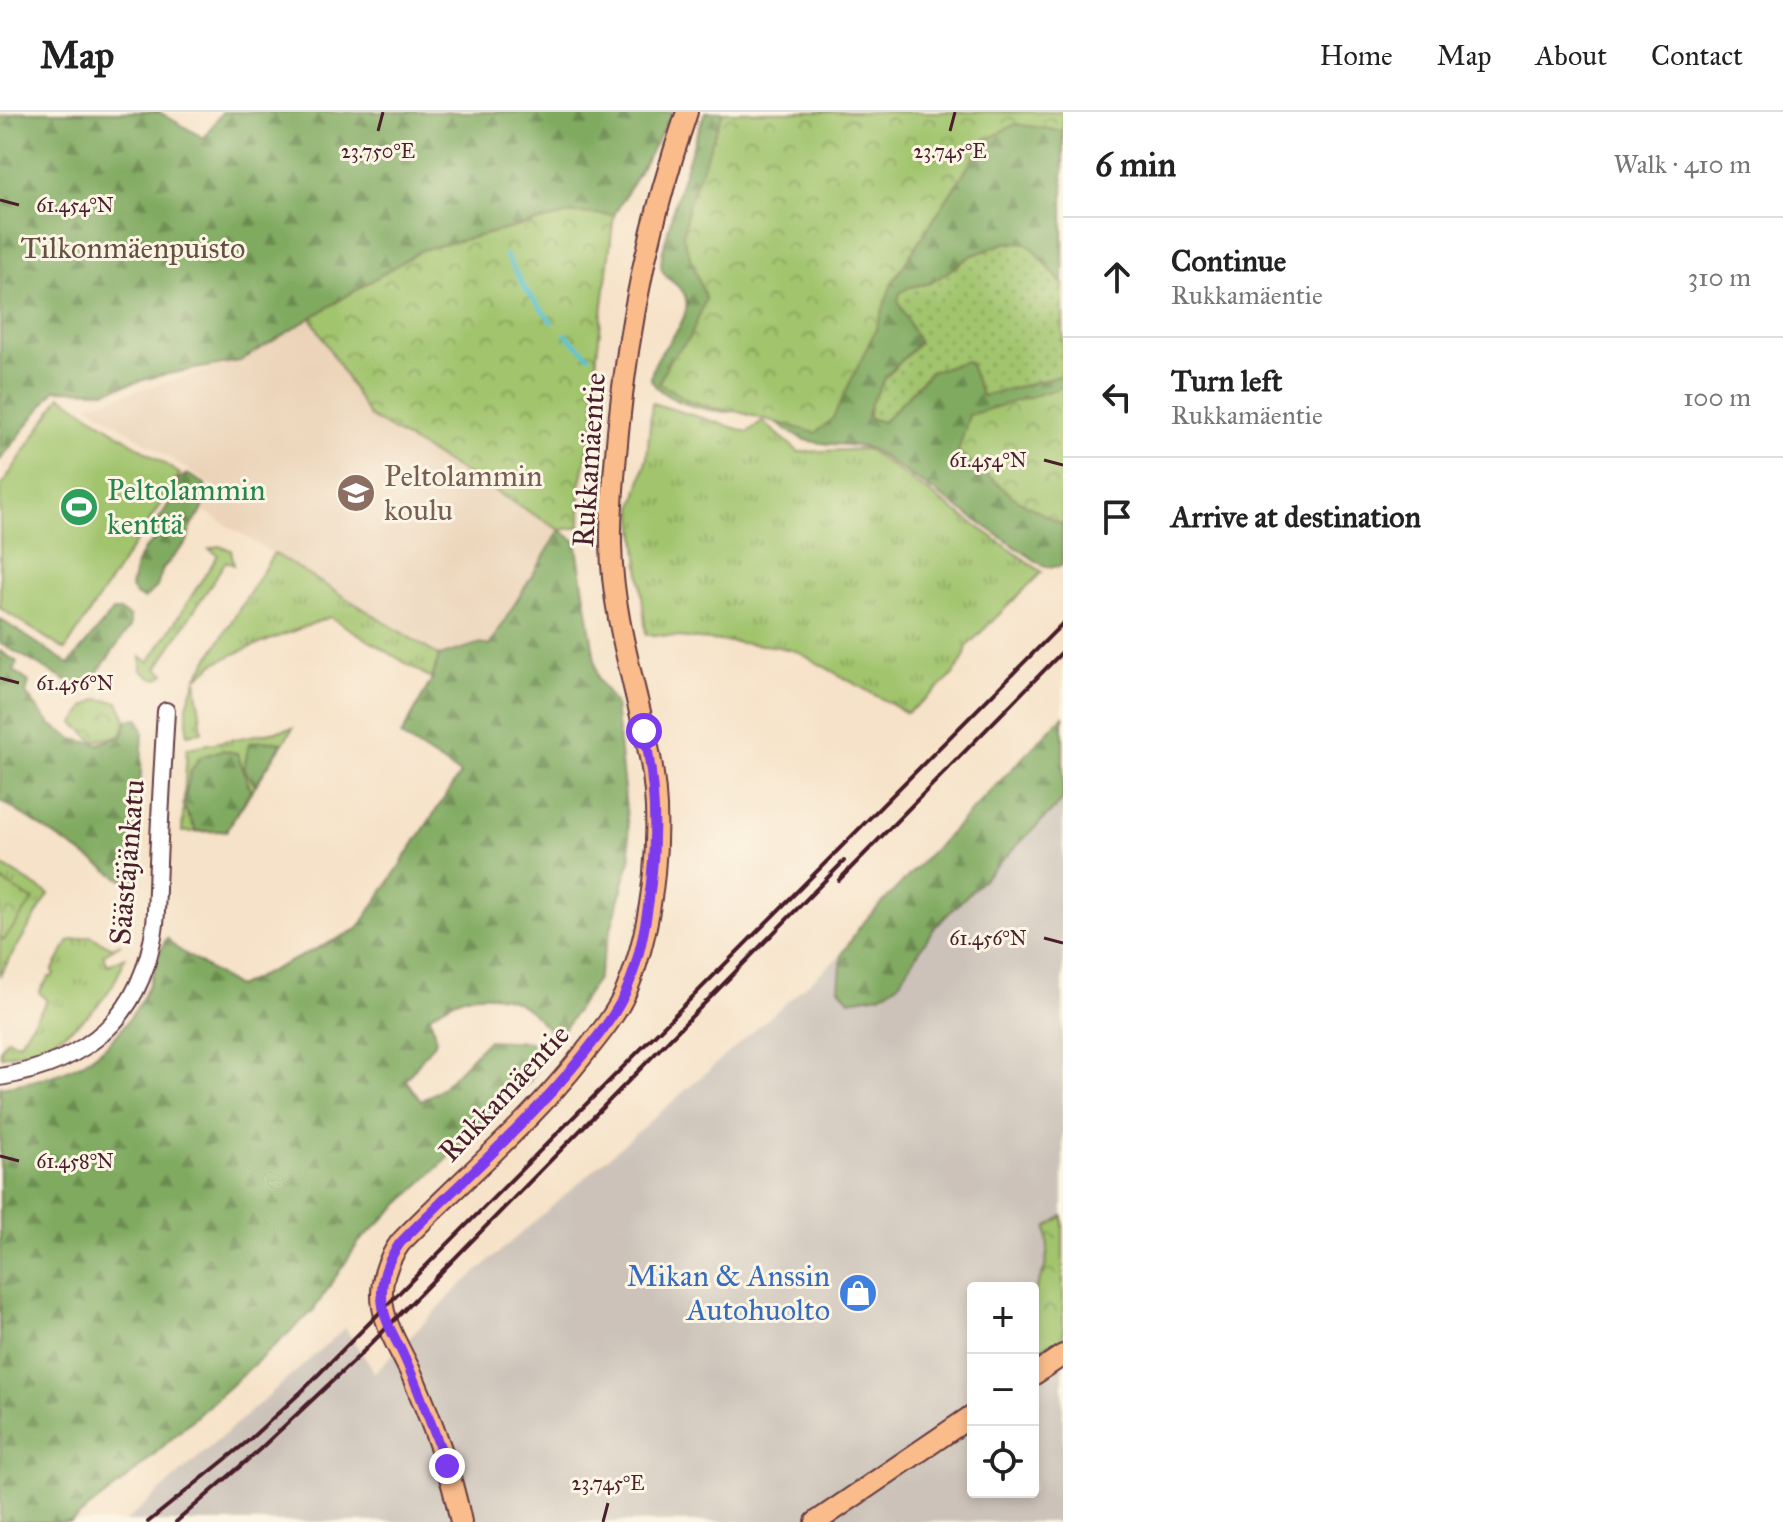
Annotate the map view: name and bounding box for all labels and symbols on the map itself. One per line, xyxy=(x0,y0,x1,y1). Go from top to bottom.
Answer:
text: 23.750°E xyxy=(341,139,415,163)
text: 23.745°E xyxy=(913,139,987,163)
text: 61.454°N xyxy=(36,193,114,217)
park label: Tilkonmäenpuisto xyxy=(21,230,245,266)
street label: Rukkamäentie xyxy=(565,371,613,549)
text: 61.454°N xyxy=(949,448,1027,472)
place label: Peltolammin koulu xyxy=(384,458,542,528)
place label: Peltolammin kenttä xyxy=(107,472,265,542)
school or university icon: Peltolammin koulu xyxy=(335,472,377,514)
sports icon: Peltolammin kenttä xyxy=(58,486,100,528)
text: 61.456°N xyxy=(36,671,114,695)
route start xyxy=(626,713,662,749)
street label: Säästäjänkatu xyxy=(102,778,152,946)
text: 61.456°N xyxy=(949,926,1027,950)
street label: Rukkamäentie xyxy=(431,1017,577,1169)
text: 61.458°N xyxy=(36,1149,114,1173)
place label: Mikan & Anssin Autohuolto xyxy=(627,1258,830,1328)
shop icon: Mikan & Anssin Autohuolto xyxy=(837,1272,879,1314)
route end xyxy=(429,1448,465,1484)
text: 23.745°E xyxy=(571,1471,645,1495)

